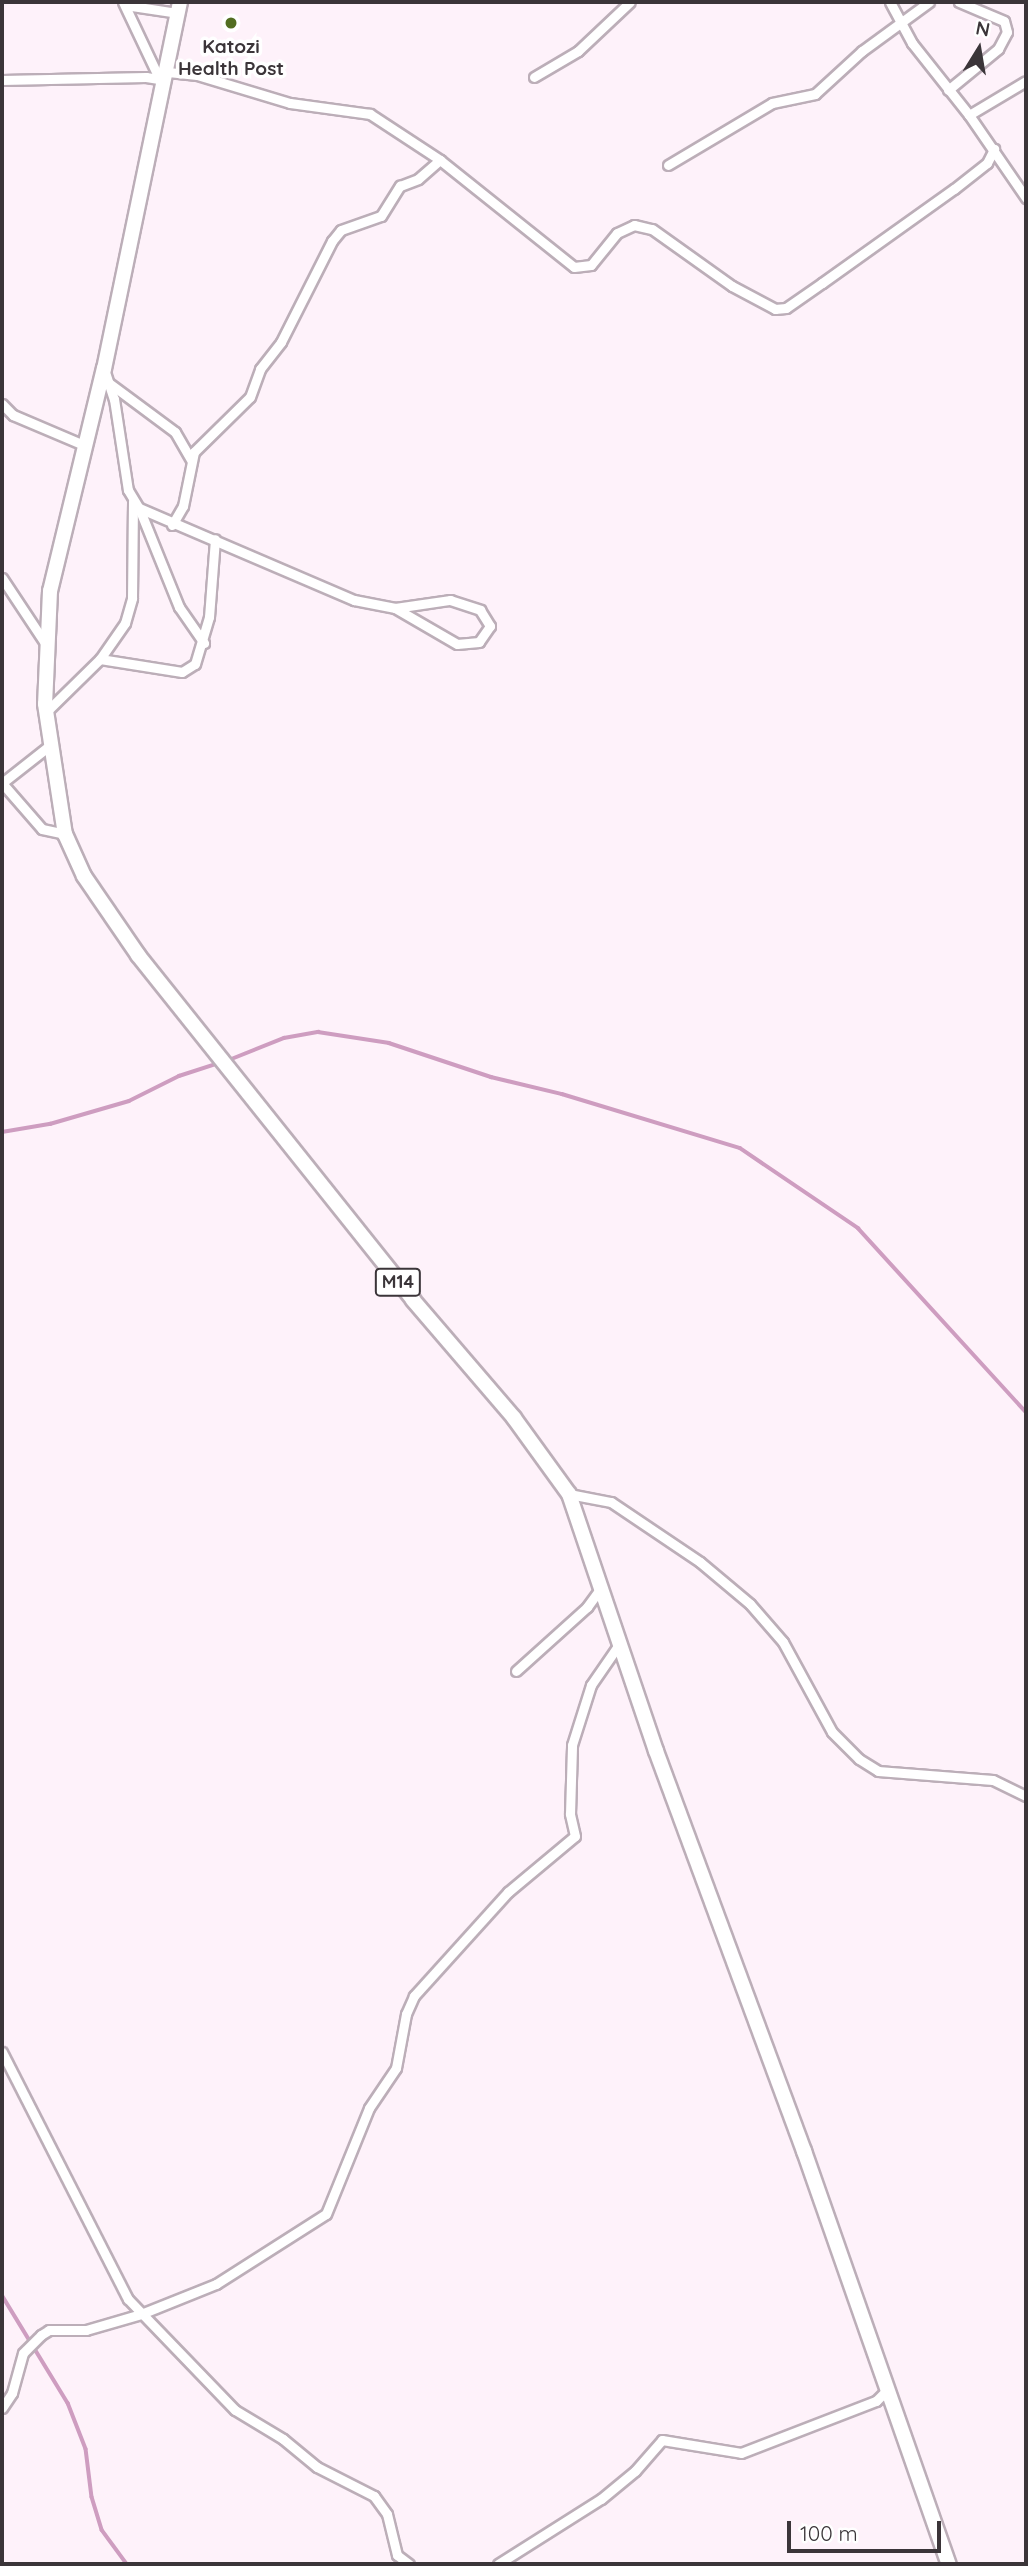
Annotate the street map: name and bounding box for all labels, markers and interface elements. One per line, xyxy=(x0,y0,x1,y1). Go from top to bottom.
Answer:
marker: Katozi Health Post xyxy=(221,13,241,33)
north arrow xyxy=(944,14,1014,84)
text: N xyxy=(974,15,992,41)
place label: Katozi Health Post xyxy=(178,36,284,80)
road number: M14 xyxy=(374,1268,422,1296)
scale bar xyxy=(790,2506,944,2550)
text: 100 m xyxy=(800,2520,858,2546)

